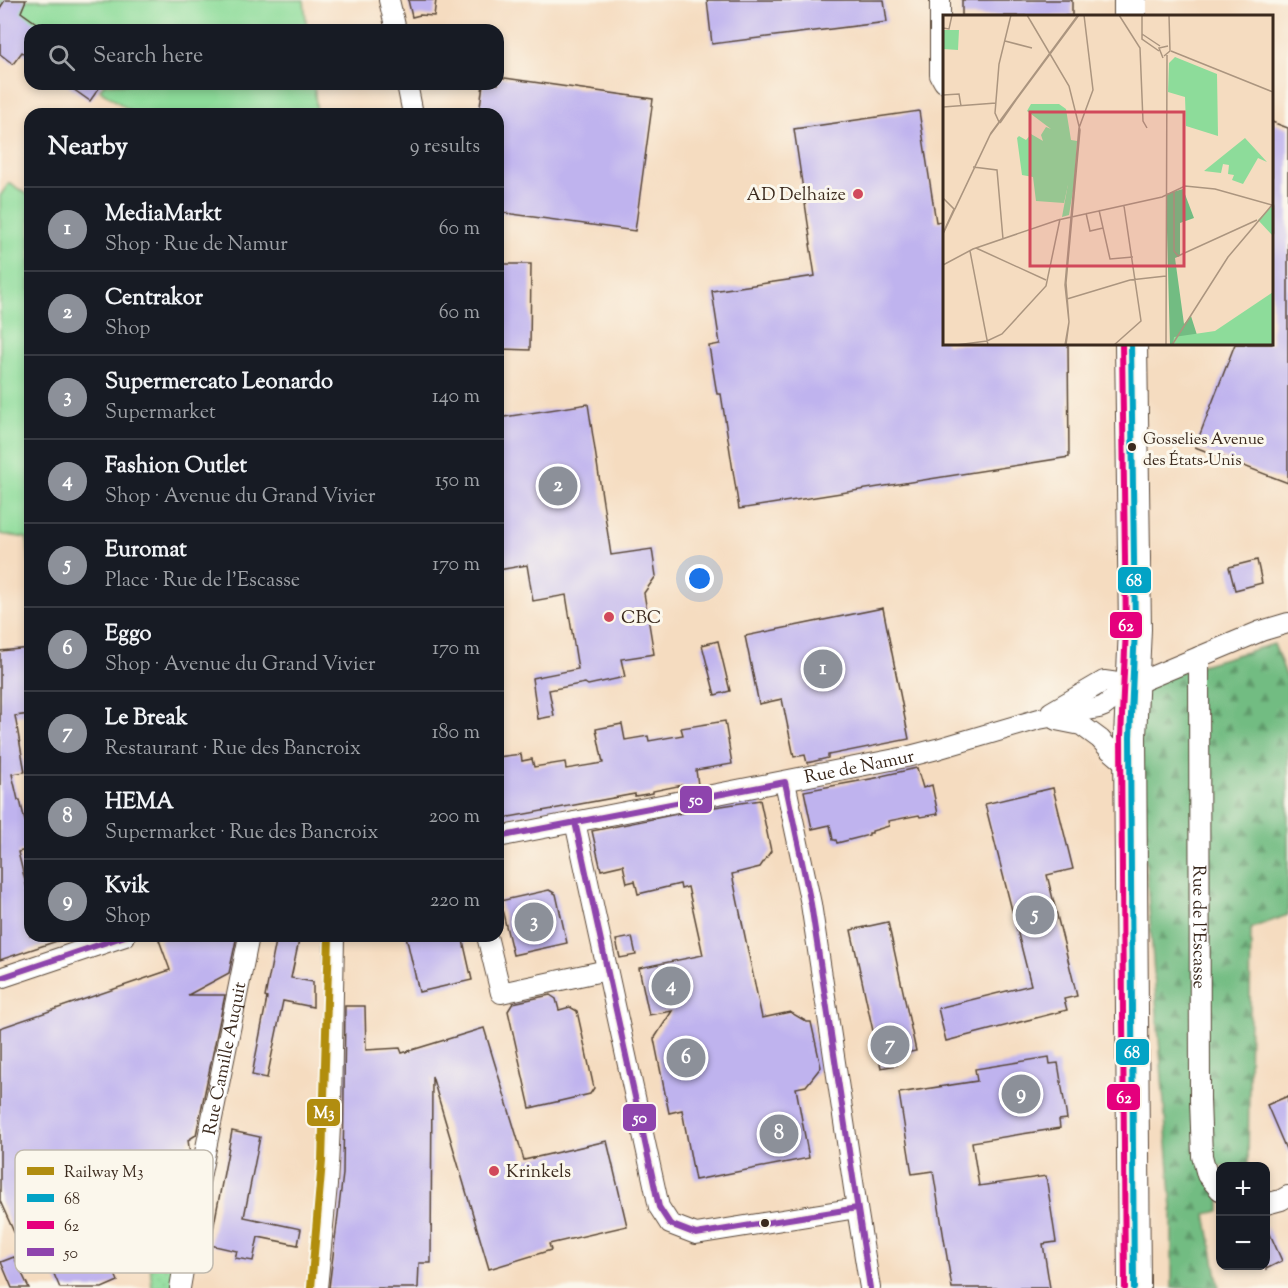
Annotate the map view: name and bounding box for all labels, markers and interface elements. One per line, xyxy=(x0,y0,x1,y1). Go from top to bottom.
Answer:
inset map xyxy=(943,15,1273,345)
search box xyxy=(24,24,504,90)
icon: search xyxy=(45,41,78,74)
text: Search here xyxy=(93,41,203,73)
text: Nearby xyxy=(48,129,128,166)
text: 9 results xyxy=(410,133,480,162)
place label: AD Delhaize xyxy=(747,183,846,209)
marker: AD Delhaize xyxy=(851,187,865,201)
text: MediaMarkt xyxy=(105,199,221,231)
text: 1 xyxy=(64,215,71,244)
text: 60 m xyxy=(439,215,480,244)
text: Shop · Rue de Namur xyxy=(105,231,288,260)
text: Centrakor xyxy=(105,283,203,315)
text: 2 xyxy=(63,299,72,328)
text: 60 m xyxy=(439,299,480,328)
text: Shop xyxy=(105,315,150,344)
text: Supermercato Leonardo xyxy=(105,367,333,399)
text: 3 xyxy=(63,383,72,412)
text: 140 m xyxy=(432,383,480,412)
text: Supermarket xyxy=(105,399,216,428)
place label: Gosselies Avenue des États-Unis xyxy=(1143,429,1264,473)
marker: Gosselies Avenue des États-Unis xyxy=(1126,441,1138,453)
text: Fashion Outlet xyxy=(105,451,247,483)
pin: 2 xyxy=(538,464,578,508)
text: 4 xyxy=(62,467,73,496)
text: 150 m xyxy=(435,467,480,496)
text: Shop · Avenue du Grand Vivier xyxy=(105,483,375,512)
text: Euromat xyxy=(105,535,187,567)
text: 5 xyxy=(64,551,71,580)
text: 170 m xyxy=(432,551,480,580)
your location xyxy=(685,564,714,593)
line badge: 68 xyxy=(1117,566,1152,594)
text: Place · Rue de l'Escasse xyxy=(105,567,300,596)
text: 68 xyxy=(1126,571,1142,594)
place label: CBC xyxy=(621,606,661,632)
marker: CBC xyxy=(602,610,616,624)
line badge: 62 xyxy=(1109,611,1143,639)
text: 62 xyxy=(1118,616,1134,639)
text: Eggo xyxy=(105,619,152,651)
text: 6 xyxy=(63,635,72,664)
text: 170 m xyxy=(432,635,480,664)
pin: 1 xyxy=(804,646,842,692)
text: Shop · Avenue du Grand Vivier xyxy=(105,651,375,680)
text: Le Break xyxy=(105,703,188,735)
text: 7 xyxy=(62,719,73,748)
text: 180 m xyxy=(432,719,480,748)
text: Restaurant · Rue des Bancroix xyxy=(105,735,361,764)
street label: Rue de Namur xyxy=(802,744,918,792)
line badge: 50 xyxy=(679,785,713,814)
text: HEMA xyxy=(105,787,174,819)
text: 50 xyxy=(687,790,704,813)
text: 8 xyxy=(63,803,73,832)
text: 200 m xyxy=(429,803,480,832)
text: Supermarket · Rue des Bancroix xyxy=(105,819,378,848)
street label: Rue de l'Escasse xyxy=(1184,865,1211,989)
text: Kvik xyxy=(105,871,149,903)
text: 9 xyxy=(63,887,72,916)
text: 220 m xyxy=(430,887,480,916)
pin: 5 xyxy=(1016,892,1054,938)
pin: 3 xyxy=(514,900,554,944)
text: Shop xyxy=(105,903,150,932)
pin: 4 xyxy=(652,964,690,1008)
street label: Rue Camille Auquit xyxy=(198,980,254,1137)
pin: 7 xyxy=(870,1022,910,1068)
pin: 6 xyxy=(666,1036,706,1080)
line badge: 68 xyxy=(1115,1038,1150,1066)
text: 68 xyxy=(1124,1043,1140,1066)
pin: 9 xyxy=(1002,1072,1040,1116)
line badge: 62 xyxy=(1106,1083,1141,1111)
text: 62 xyxy=(1116,1088,1132,1111)
line badge: M3 xyxy=(306,1098,341,1127)
text: M3 xyxy=(313,1103,335,1126)
line badge: 50 xyxy=(622,1103,657,1132)
text: 50 xyxy=(631,1108,648,1131)
pin: 8 xyxy=(760,1112,798,1156)
legend xyxy=(15,1150,213,1273)
place label: Krinkels xyxy=(506,1160,571,1186)
text: Railway M3 xyxy=(64,1162,143,1185)
map controls xyxy=(1216,1162,1270,1270)
button: + xyxy=(1216,1162,1270,1216)
marker: Krinkels xyxy=(487,1164,501,1178)
text: 68 xyxy=(64,1189,80,1212)
text: 62 xyxy=(64,1216,80,1239)
button: − xyxy=(1216,1216,1270,1270)
unlabelled marker xyxy=(759,1217,771,1229)
text: 50 xyxy=(63,1243,78,1266)

